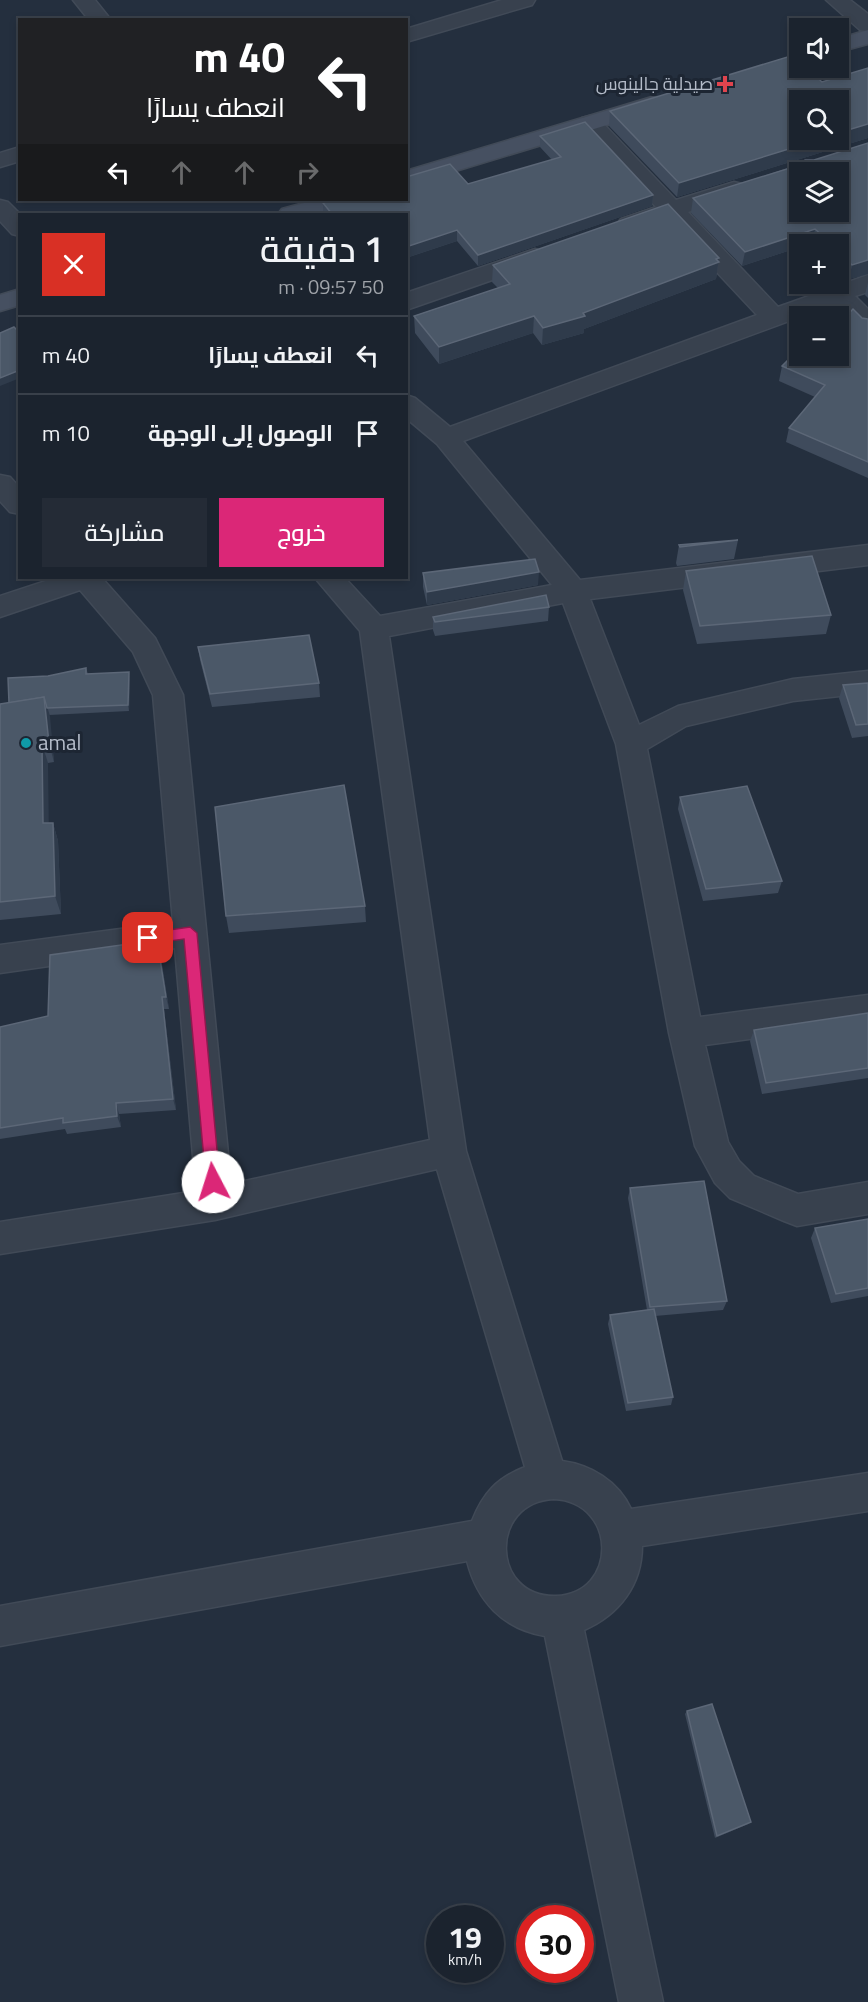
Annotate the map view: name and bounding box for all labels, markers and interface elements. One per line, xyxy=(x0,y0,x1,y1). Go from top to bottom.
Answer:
map controls xyxy=(789,18,849,366)
button: sound xyxy=(789,18,849,78)
text: 40 m xyxy=(193,24,285,88)
icon: left xyxy=(306,42,384,120)
place label: صيدلية جالينوس xyxy=(596,70,713,97)
marker: صيدلية جالينوس xyxy=(718,77,732,91)
text: انعطف يسارًا xyxy=(146,86,285,127)
button: search xyxy=(789,90,849,150)
icon: left xyxy=(102,156,135,189)
icon: ahead xyxy=(165,156,198,189)
icon: ahead xyxy=(228,156,261,189)
icon: right xyxy=(291,156,324,189)
button: layers xyxy=(789,162,849,222)
text: 1 دقيقة xyxy=(260,221,384,276)
button: close xyxy=(42,233,105,296)
button: + xyxy=(789,234,849,294)
text: 50 m · 09:57 xyxy=(278,271,384,302)
button: − xyxy=(789,306,849,366)
text: 40 m xyxy=(42,338,90,372)
text: انعطف يسارًا xyxy=(208,338,333,372)
icon: left xyxy=(351,339,384,372)
text: 10 m xyxy=(42,416,90,450)
text: الوصول إلى الوجهة xyxy=(148,416,333,450)
icon: arrive xyxy=(351,417,384,450)
button: مشاركة xyxy=(42,498,207,567)
button: خروج xyxy=(219,498,384,567)
place label: amal xyxy=(38,726,81,758)
marker: amal xyxy=(19,736,33,750)
pin xyxy=(122,912,173,963)
icon: arrive xyxy=(131,921,164,954)
position arrow xyxy=(181,1150,245,1214)
speed limit sign: 30 xyxy=(516,1905,594,1983)
text: 19 xyxy=(448,1914,482,1960)
text: km/h xyxy=(448,1948,482,1971)

